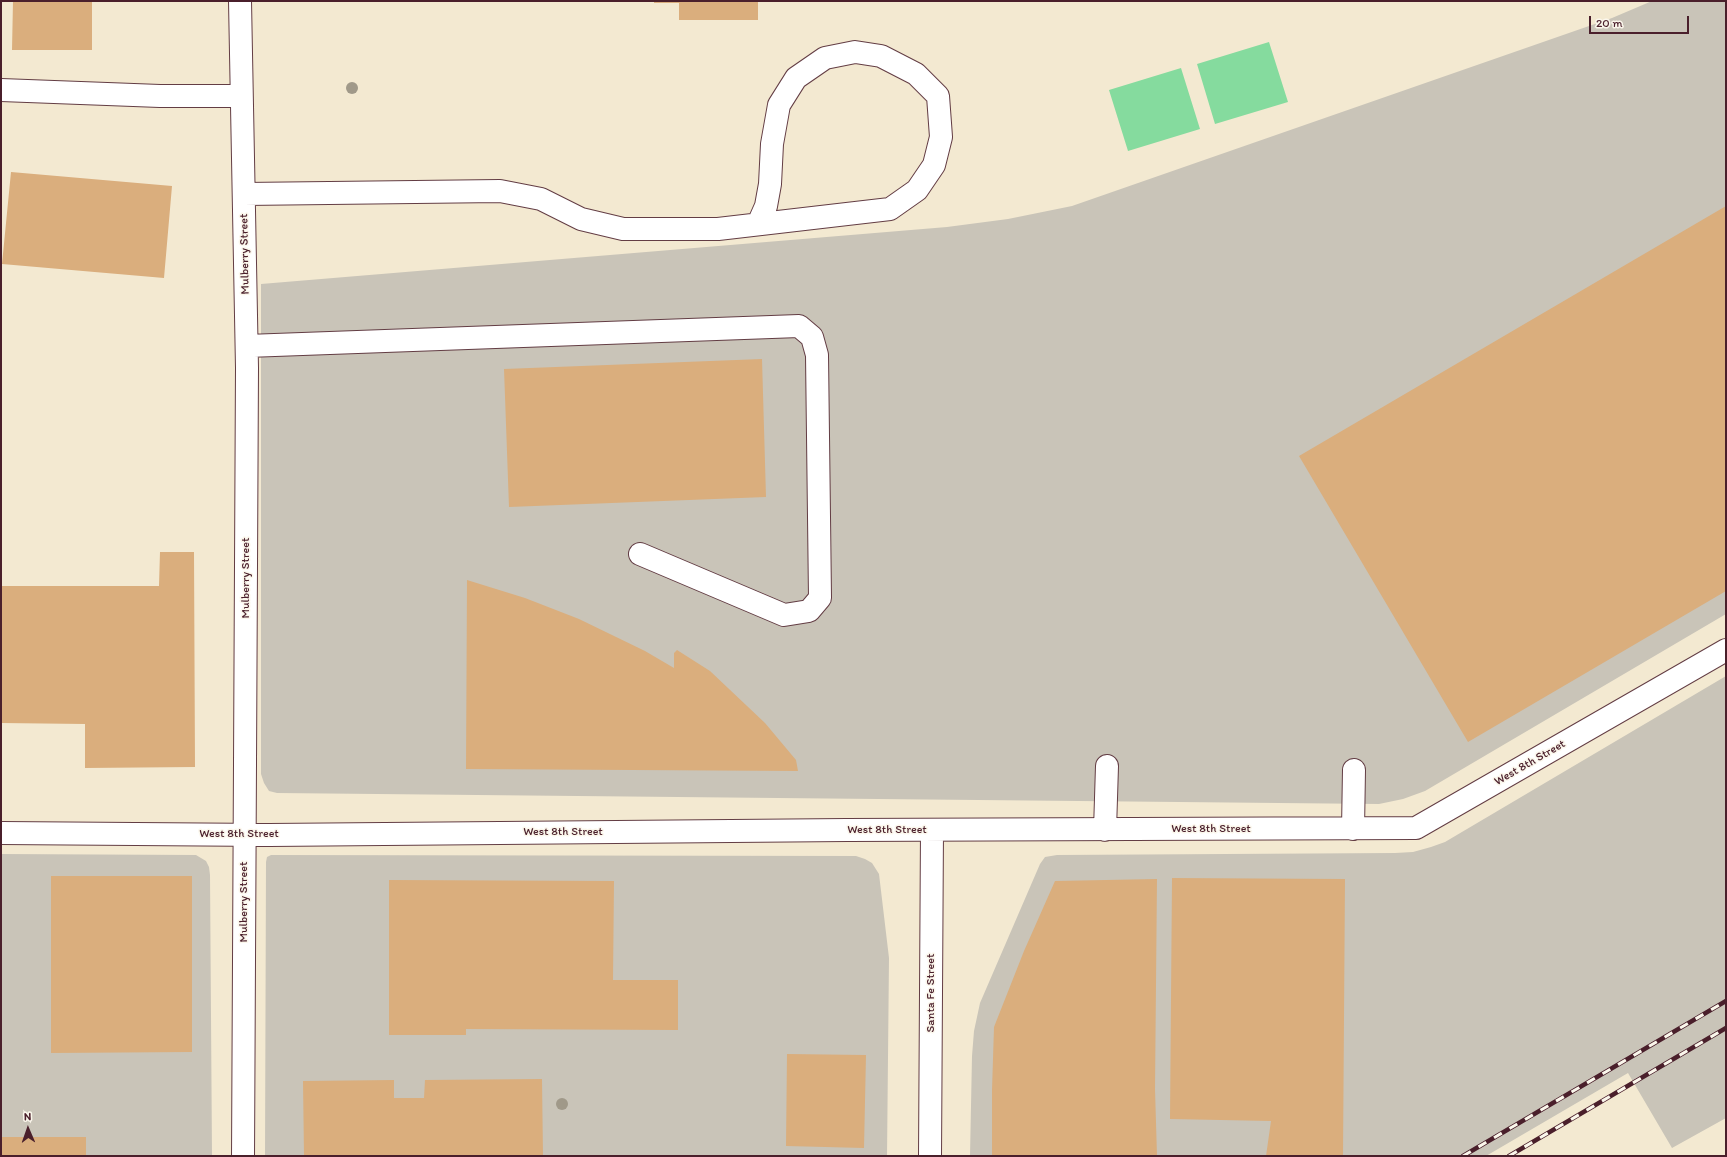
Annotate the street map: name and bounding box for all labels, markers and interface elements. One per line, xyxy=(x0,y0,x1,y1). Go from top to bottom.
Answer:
scale bar xyxy=(1591,8,1691,34)
text: 20 m xyxy=(1596,16,1623,30)
street label: Mulberry Street xyxy=(237,213,253,295)
street label: Mulberry Street xyxy=(239,538,253,618)
street label: West 8th Street xyxy=(1492,737,1568,789)
street label: West 8th Street xyxy=(1171,822,1251,836)
street label: West 8th Street xyxy=(847,823,927,837)
street label: West 8th Street xyxy=(523,825,603,839)
street label: West 8th Street xyxy=(199,827,279,841)
street label: Mulberry Street xyxy=(237,862,251,942)
street label: Santa Fe Street xyxy=(924,954,938,1032)
north arrow xyxy=(8,1109,48,1149)
text: N xyxy=(24,1110,32,1123)

